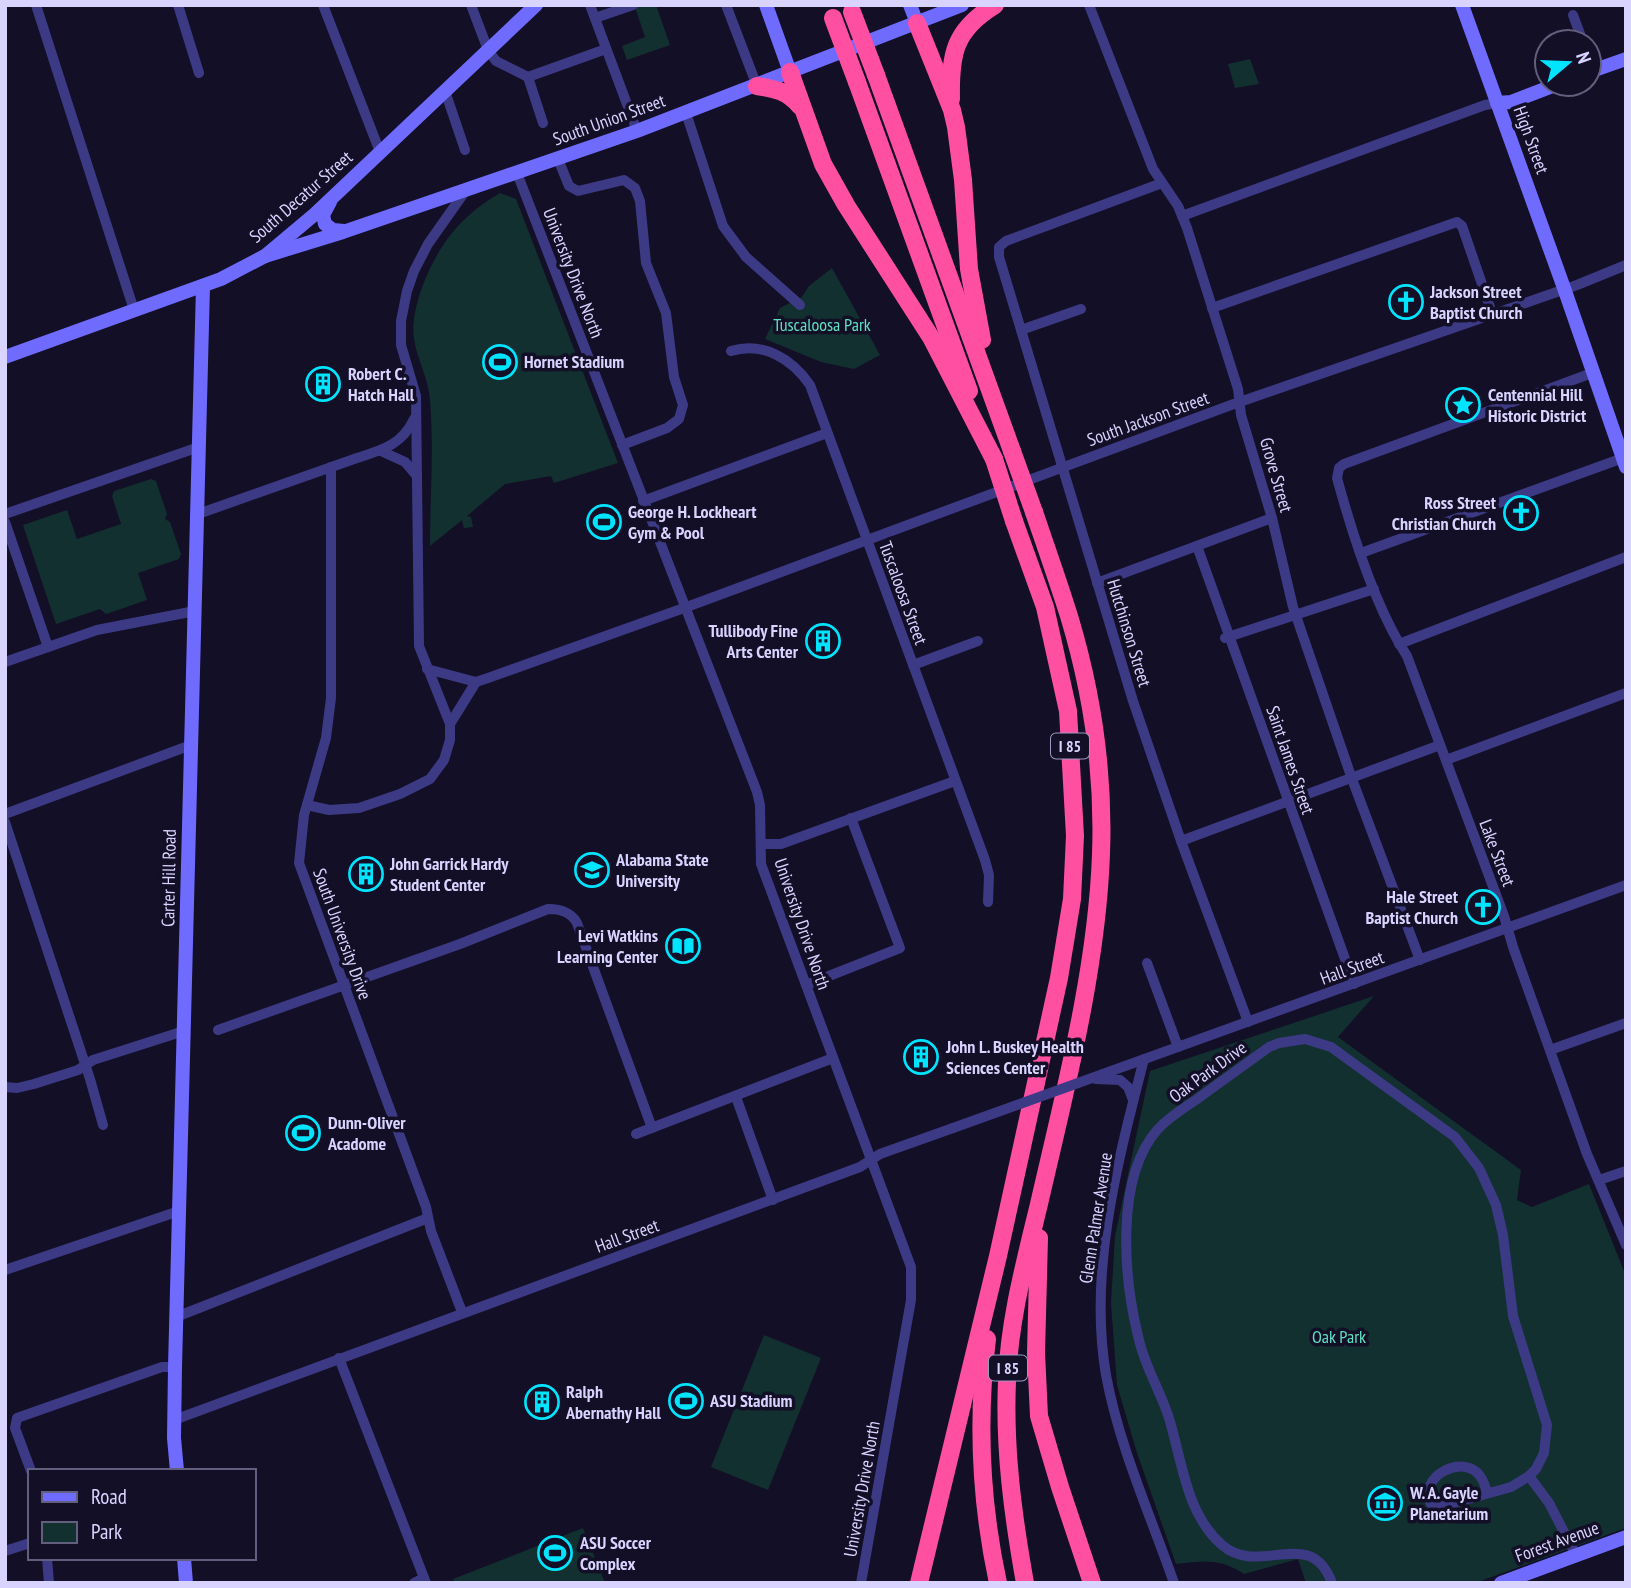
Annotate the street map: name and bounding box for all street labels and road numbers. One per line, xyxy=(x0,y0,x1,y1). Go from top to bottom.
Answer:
street label: South Union Street xyxy=(549,89,668,151)
street label: High Street xyxy=(1509,103,1554,177)
street label: South Decatur Street xyxy=(244,146,357,248)
street label: University Drive North xyxy=(538,204,609,341)
street label: South Jackson Street xyxy=(1084,386,1212,451)
street label: Grove Street xyxy=(1255,435,1298,515)
street label: Tuscaloosa Street xyxy=(874,538,933,648)
street label: Hutchinson Street xyxy=(1102,576,1157,689)
street label: Saint James Street xyxy=(1261,703,1320,817)
road number: I 85 xyxy=(1051,734,1089,758)
street label: Lake Street xyxy=(1474,816,1521,890)
street label: Carter Hill Road xyxy=(156,829,181,927)
street label: University Drive North xyxy=(769,855,836,993)
street label: South University Drive xyxy=(308,865,377,1003)
street label: Hall Street xyxy=(1317,945,1387,990)
street label: Oak Park Drive xyxy=(1164,1036,1251,1107)
street label: Glenn Palmer Avenue xyxy=(1074,1151,1117,1285)
street label: Hall Street xyxy=(592,1213,662,1258)
road number: I 85 xyxy=(989,1356,1027,1380)
street label: University Drive North xyxy=(838,1419,885,1559)
street label: Forest Avenue xyxy=(1512,1516,1602,1567)

